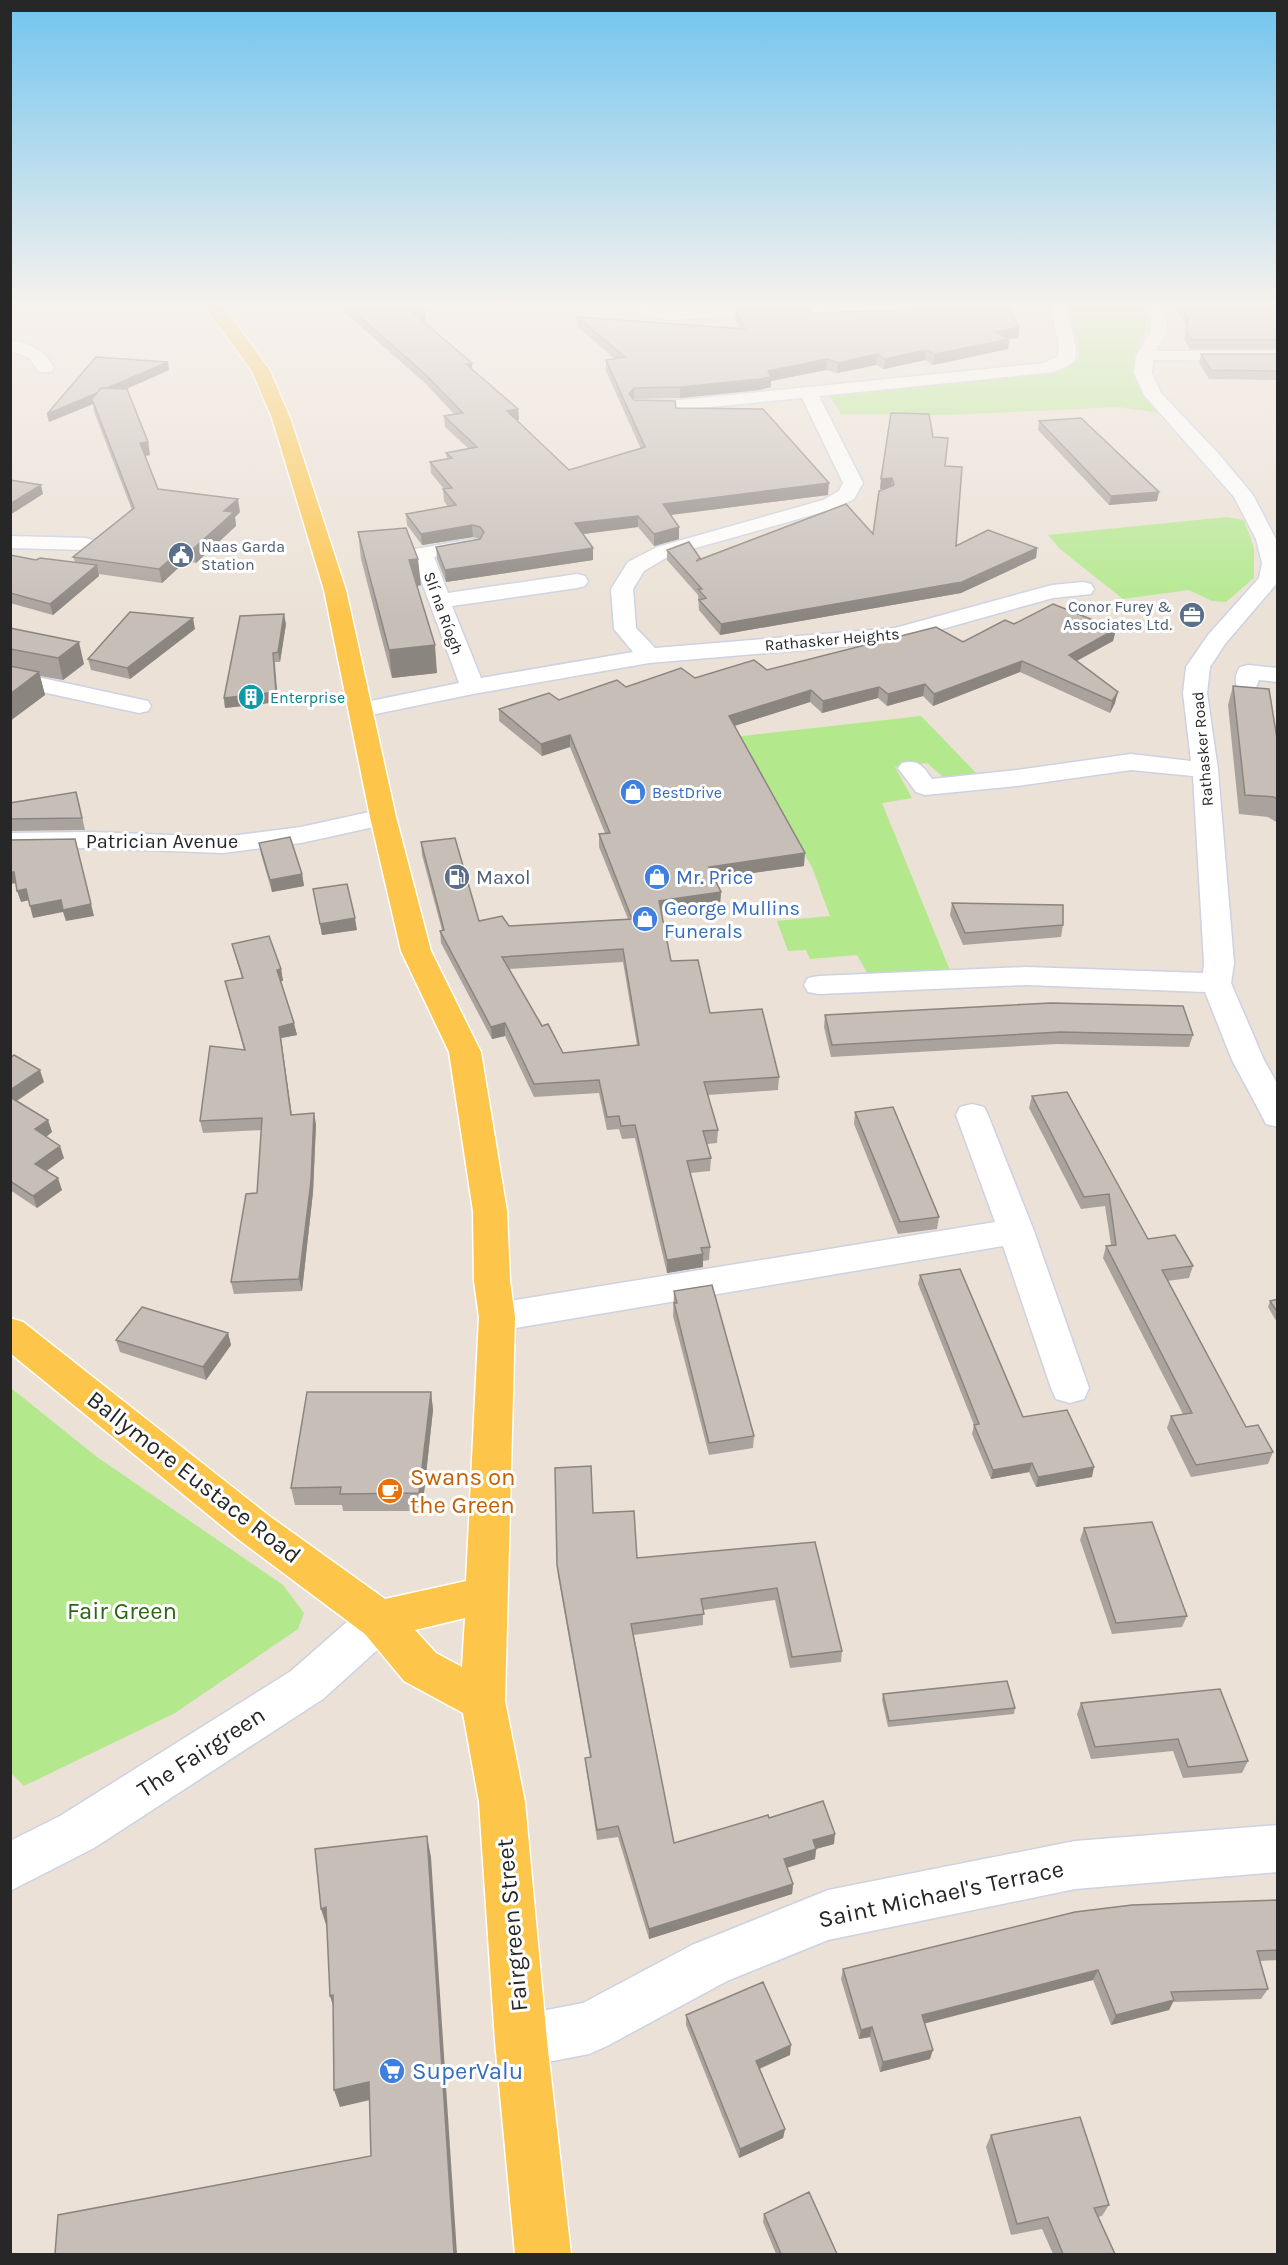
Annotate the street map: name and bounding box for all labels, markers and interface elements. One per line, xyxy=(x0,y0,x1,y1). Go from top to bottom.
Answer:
place label: Naas Garda Station xyxy=(201,537,285,574)
public building icon: Naas Garda Station xyxy=(166,540,196,570)
street label: Slí na Ríogh xyxy=(420,569,467,657)
place label: Conor Furey & Associates Ltd. xyxy=(1063,597,1172,634)
office icon: Conor Furey & Associates Ltd. xyxy=(1177,600,1207,630)
street label: Rathasker Heights xyxy=(764,624,900,655)
building icon: Enterprise xyxy=(236,682,266,712)
place label: Enterprise xyxy=(270,688,345,707)
street label: Rathasker Road xyxy=(1188,691,1217,807)
shop icon: BestDrive xyxy=(618,777,648,807)
place label: BestDrive xyxy=(652,783,722,802)
street label: Patrician Avenue xyxy=(86,830,238,853)
fuel station icon: Maxol xyxy=(442,862,472,892)
shop icon: Mr. Price xyxy=(642,862,672,892)
place label: Maxol xyxy=(476,866,531,889)
place label: Mr. Price xyxy=(676,866,753,889)
place label: George Mullins Funerals xyxy=(664,897,800,943)
shop icon: George Mullins Funerals xyxy=(630,904,660,934)
street label: Ballymore Eustace Road xyxy=(82,1385,306,1569)
place label: Swans on the Green xyxy=(410,1463,516,1519)
cafe icon: Swans on the Green xyxy=(375,1476,405,1506)
park label: Fair Green xyxy=(67,1597,177,1625)
street label: The Fairgreen xyxy=(132,1700,270,1804)
street label: Fairgreen Street xyxy=(490,1837,534,2013)
street label: Saint Michael's Terrace xyxy=(816,1854,1066,1934)
supermarket icon: SuperValu xyxy=(377,2056,407,2086)
place label: SuperValu xyxy=(412,2057,523,2085)

